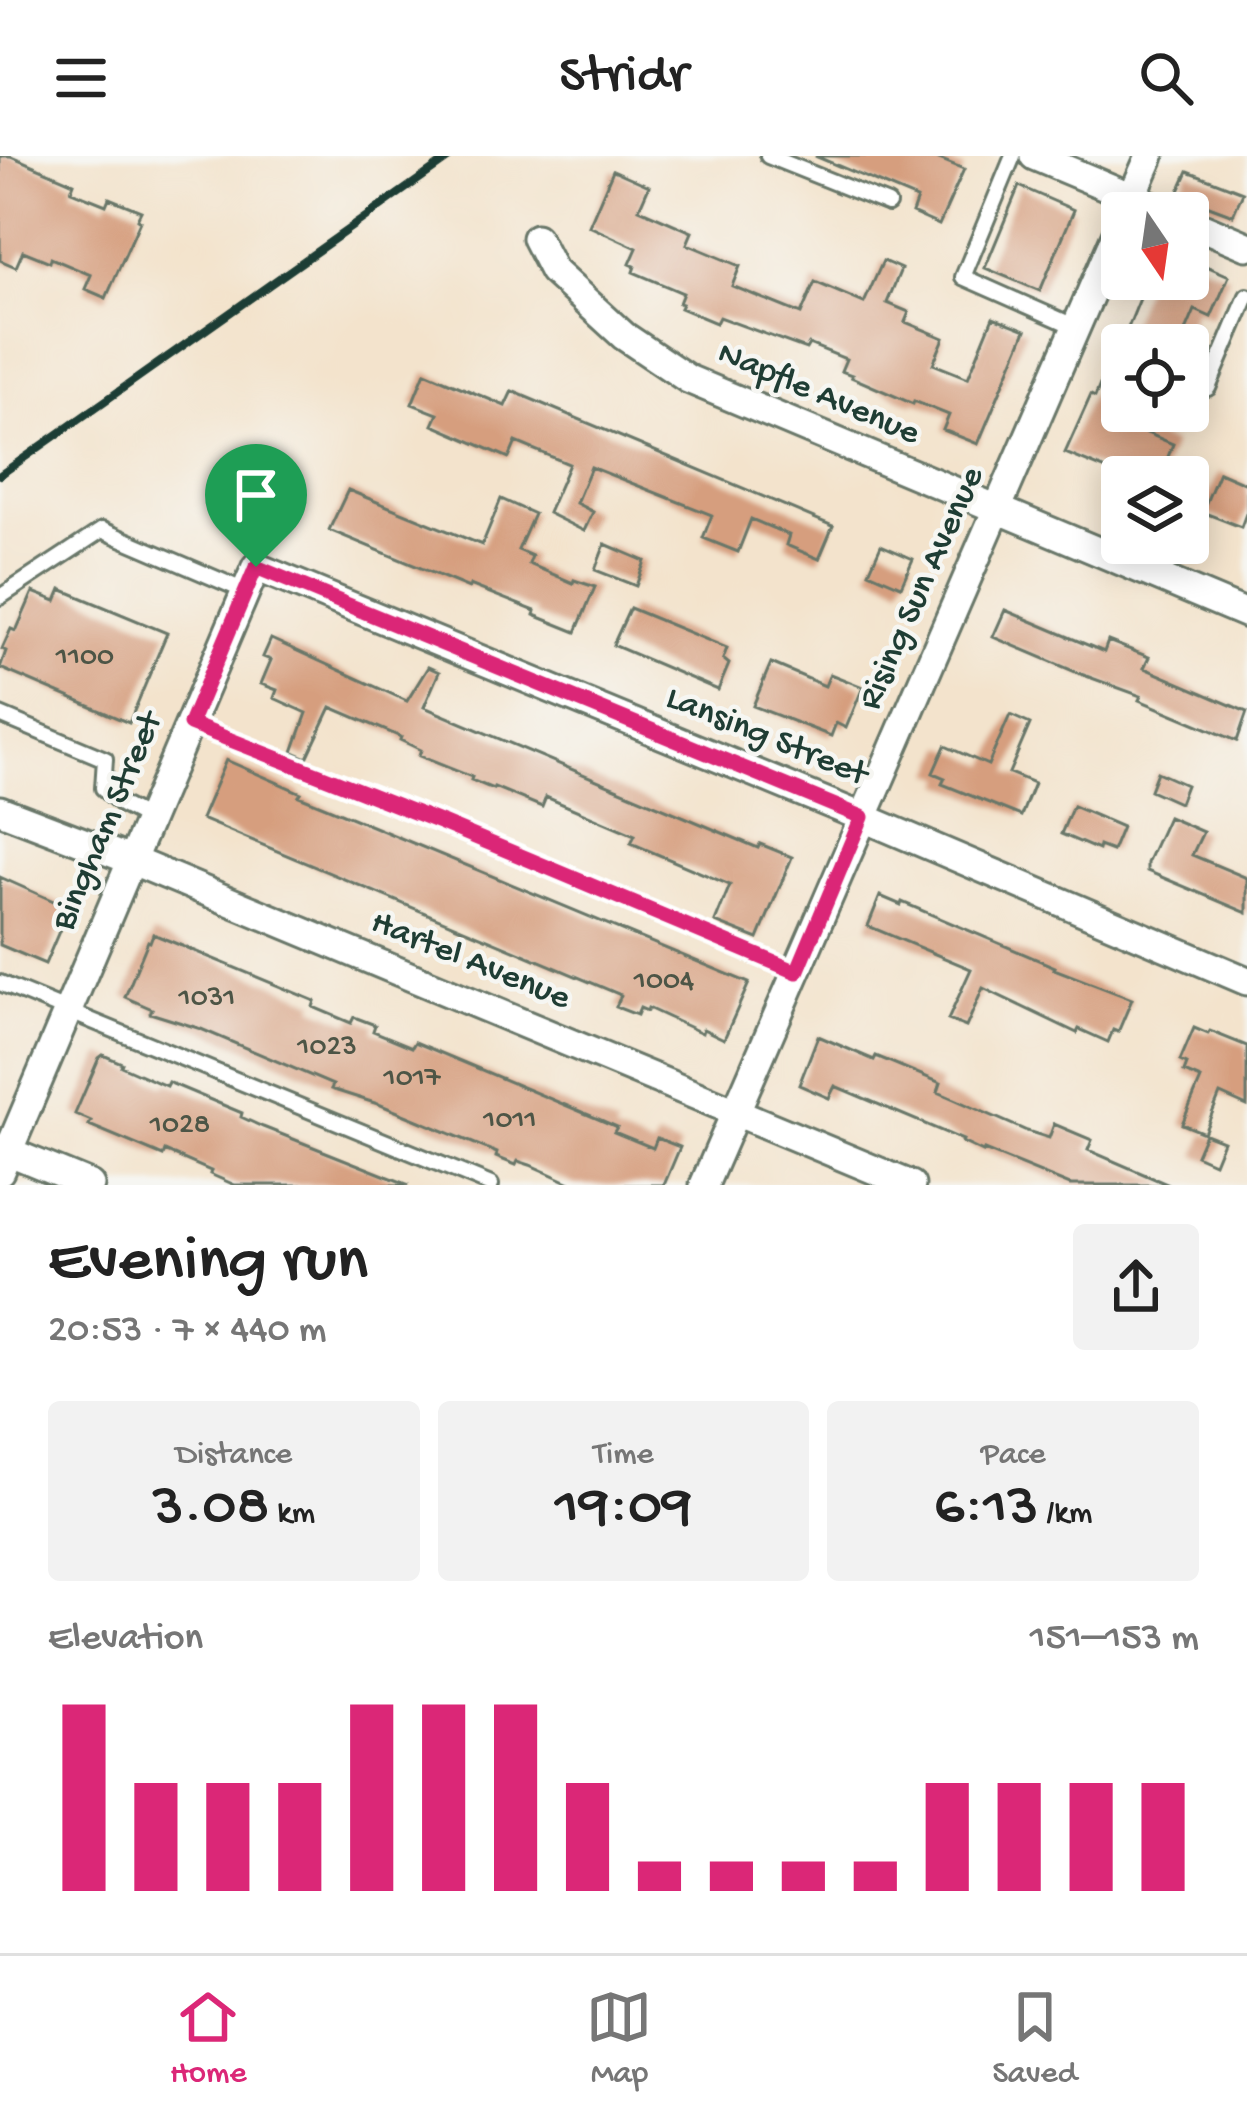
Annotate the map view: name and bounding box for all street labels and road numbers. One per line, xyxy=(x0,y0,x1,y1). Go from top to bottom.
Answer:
street label: Napfle Avenue xyxy=(710,333,926,457)
street label: Rising Sun Avenue xyxy=(850,461,996,717)
street label: Lansing Street xyxy=(659,678,876,799)
street label: Bingham Street xyxy=(43,703,176,939)
street label: Hartel Avenue xyxy=(364,902,576,1022)

